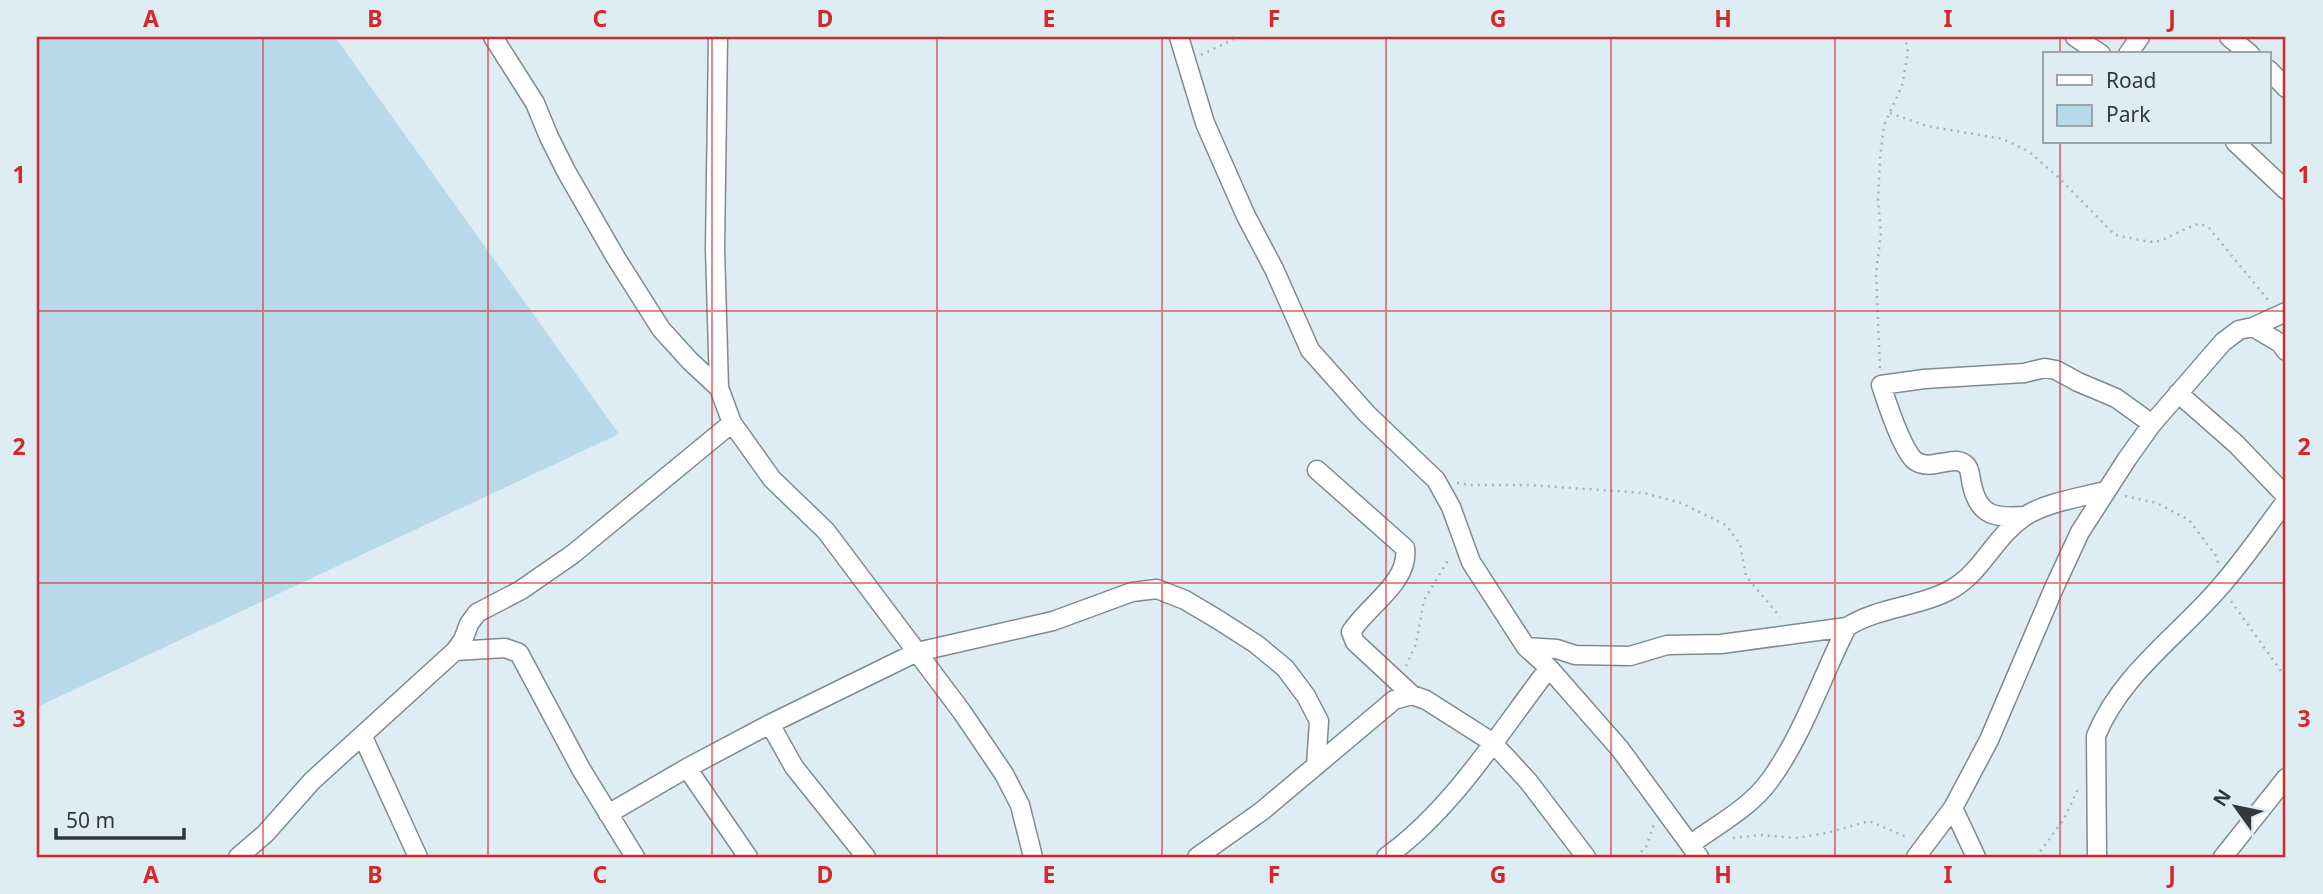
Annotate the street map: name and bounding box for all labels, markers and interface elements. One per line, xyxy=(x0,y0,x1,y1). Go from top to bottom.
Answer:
text: A xyxy=(143,2,159,34)
text: B xyxy=(367,2,383,34)
text: C xyxy=(593,2,608,34)
text: D xyxy=(817,2,833,34)
text: E xyxy=(1043,2,1055,34)
text: F xyxy=(1268,2,1280,34)
text: G xyxy=(1490,2,1506,34)
text: H xyxy=(1714,2,1732,34)
text: I xyxy=(1944,2,1953,34)
text: J xyxy=(2166,2,2176,34)
legend xyxy=(2043,52,2270,144)
text: Road xyxy=(2106,66,2156,94)
text: Park xyxy=(2106,100,2151,128)
text: 1 xyxy=(12,158,26,190)
text: 1 xyxy=(2297,158,2311,190)
text: 2 xyxy=(12,430,26,462)
text: 2 xyxy=(2297,430,2311,462)
text: 3 xyxy=(12,702,26,734)
text: 3 xyxy=(2297,702,2311,734)
north arrow xyxy=(2200,772,2270,842)
text: N xyxy=(2207,784,2237,811)
scale bar xyxy=(56,796,184,840)
text: 50 m xyxy=(66,806,115,834)
text: A xyxy=(143,858,159,890)
text: B xyxy=(367,858,383,890)
text: C xyxy=(593,858,608,890)
text: D xyxy=(817,858,833,890)
text: E xyxy=(1043,858,1055,890)
text: F xyxy=(1268,858,1280,890)
text: G xyxy=(1490,858,1506,890)
text: H xyxy=(1714,858,1732,890)
text: I xyxy=(1944,858,1953,890)
text: J xyxy=(2166,858,2176,890)

